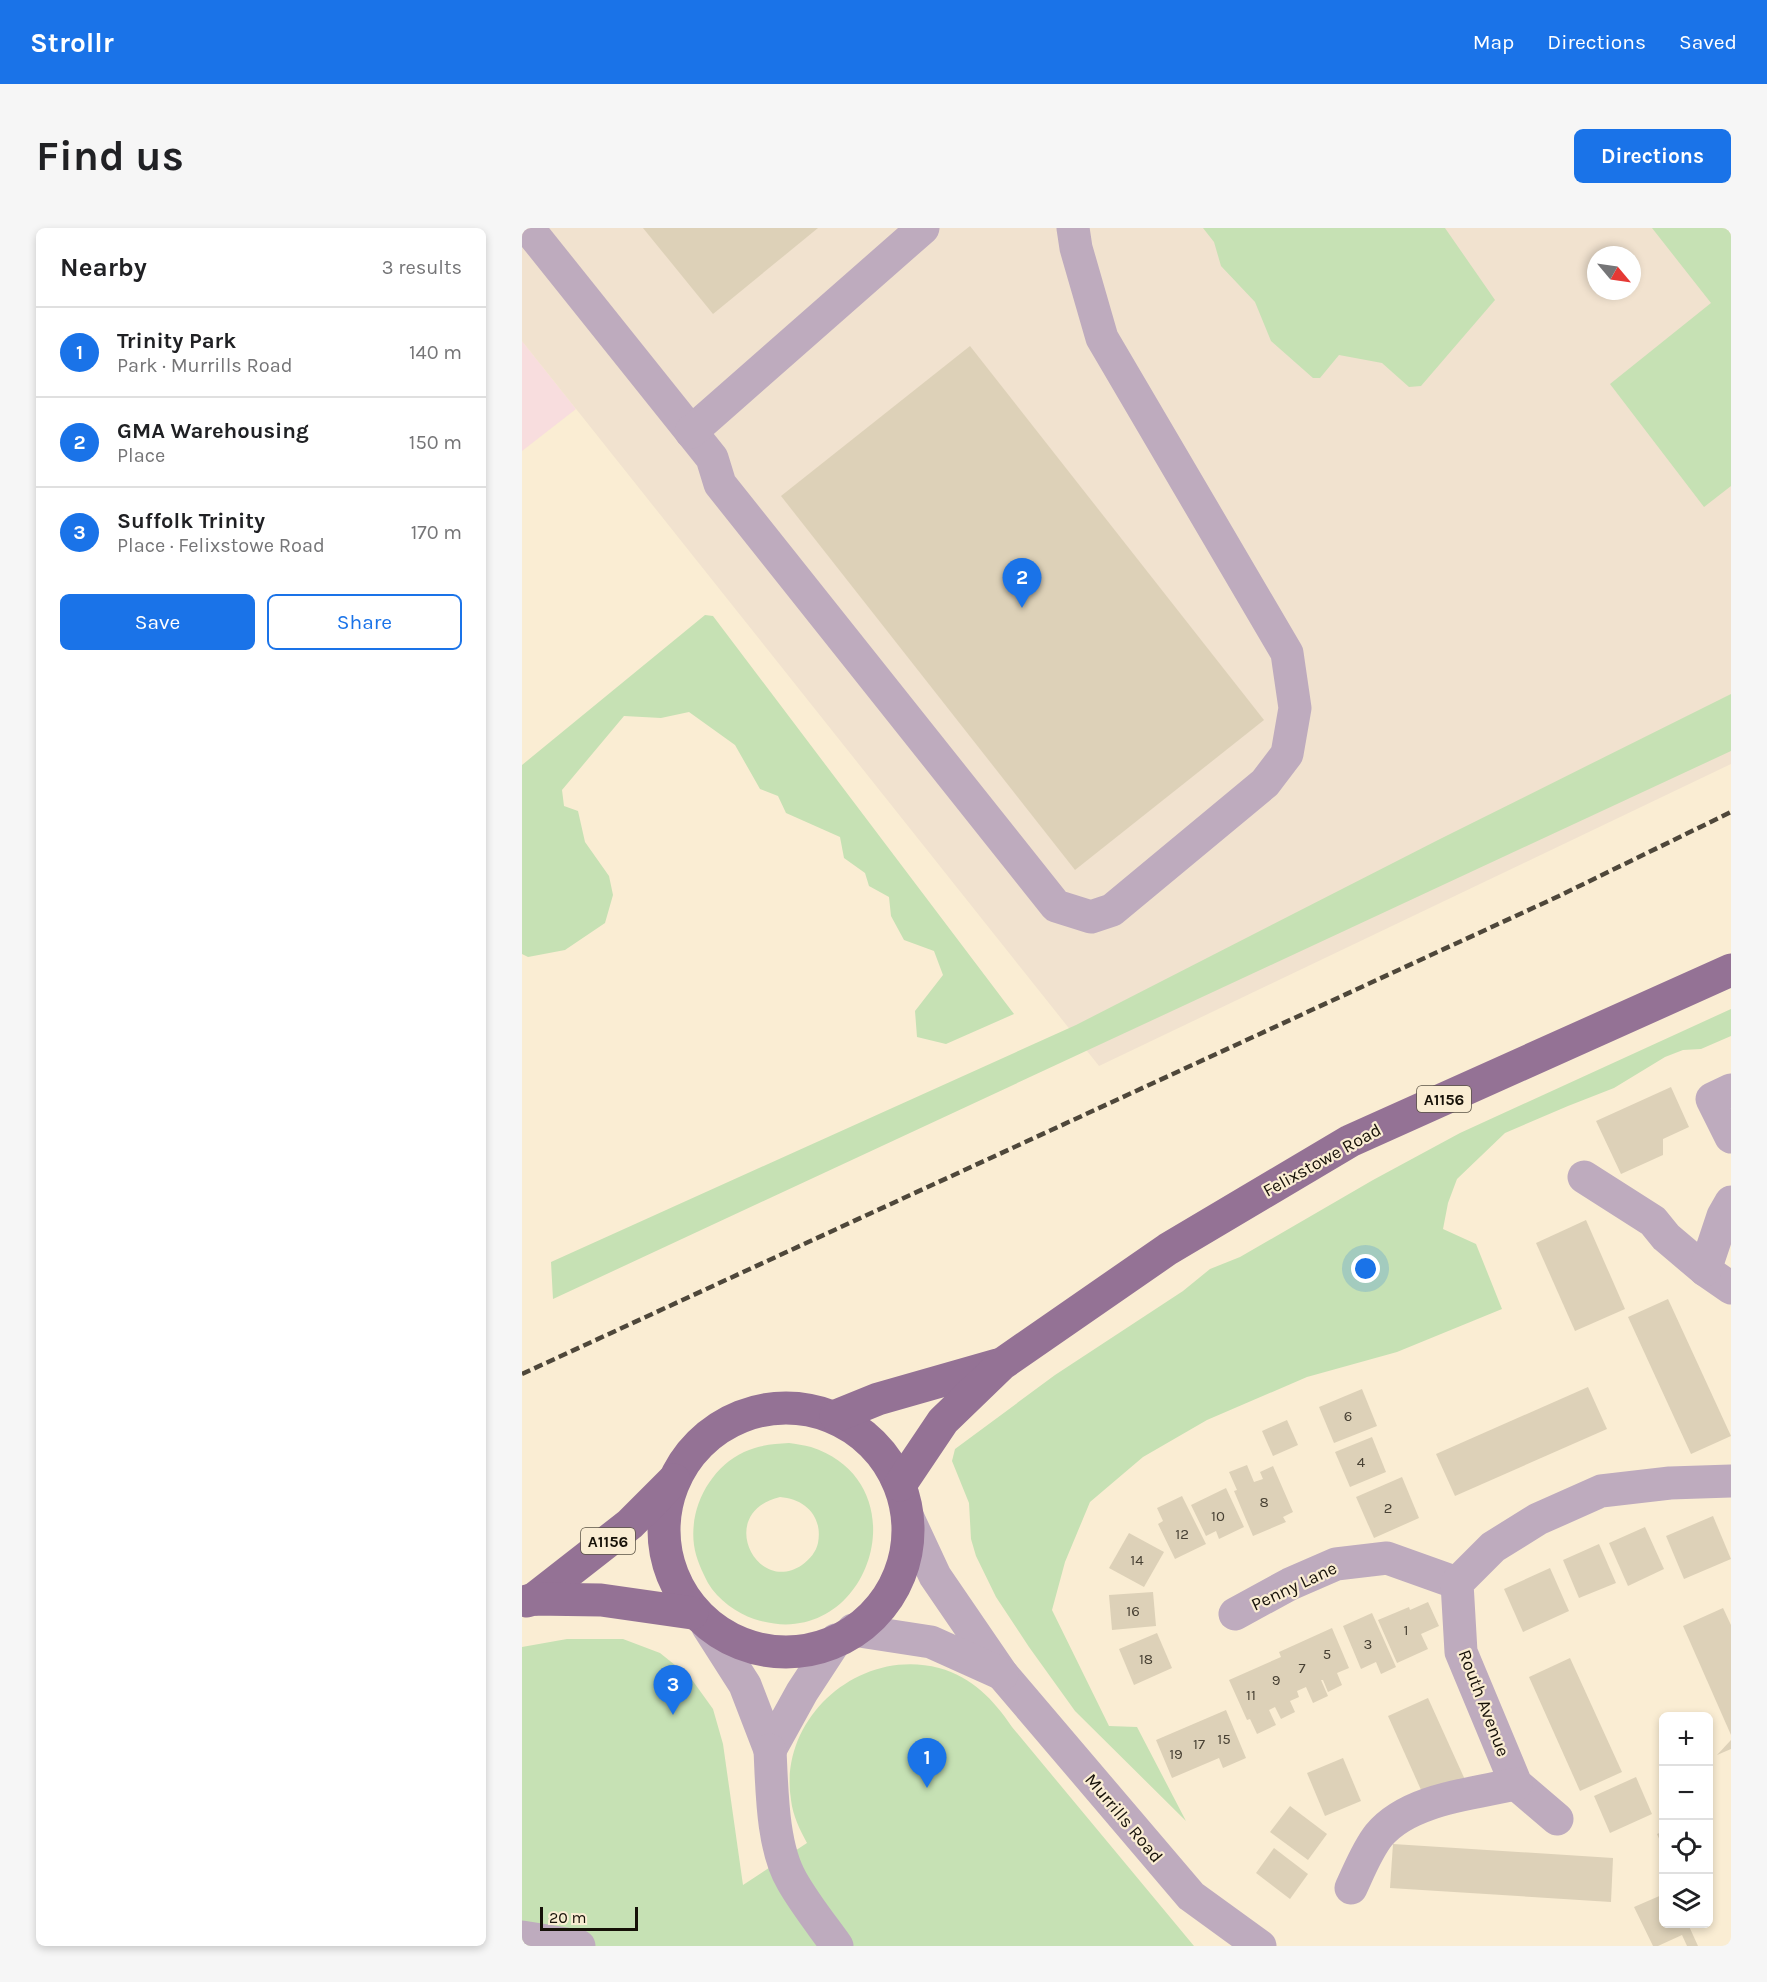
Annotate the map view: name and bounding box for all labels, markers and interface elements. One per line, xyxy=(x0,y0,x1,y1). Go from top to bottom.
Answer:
text: Strollr xyxy=(30,26,114,59)
text: Map xyxy=(1473,30,1514,54)
text: Directions xyxy=(1547,30,1646,54)
text: Saved xyxy=(1679,30,1737,54)
button: Directions xyxy=(1574,129,1731,183)
text: Find us xyxy=(36,131,184,181)
north arrow xyxy=(1587,246,1641,300)
text: Nearby xyxy=(60,252,147,283)
text: 3 results xyxy=(382,256,462,279)
text: Trinity Park xyxy=(117,328,236,354)
text: 1 xyxy=(76,341,83,364)
text: 140 m xyxy=(409,341,462,364)
text: Park · Murrills Road xyxy=(117,354,293,377)
text: GMA Warehousing xyxy=(117,418,309,444)
text: 2 xyxy=(73,431,86,454)
text: 150 m xyxy=(409,431,462,454)
text: Place xyxy=(117,444,165,467)
text: Suffolk Trinity xyxy=(117,508,265,534)
text: 3 xyxy=(73,521,86,544)
text: 170 m xyxy=(411,521,462,544)
text: Place · Felixstowe Road xyxy=(117,534,325,557)
pin: 2 xyxy=(1002,558,1042,608)
button: Save xyxy=(60,594,255,650)
button: Share xyxy=(267,594,462,650)
road number: A1156 xyxy=(1417,1086,1471,1112)
street label: Felixstowe Road xyxy=(1259,1118,1385,1202)
your location xyxy=(1351,1254,1380,1283)
house number: 6 xyxy=(1344,1407,1352,1425)
house number: 4 xyxy=(1357,1453,1366,1471)
house number: 8 xyxy=(1259,1493,1269,1511)
house number: 2 xyxy=(1384,1499,1392,1517)
house number: 10 xyxy=(1211,1507,1225,1525)
house number: 12 xyxy=(1175,1525,1189,1543)
road number: A1156 xyxy=(581,1528,635,1554)
house number: 14 xyxy=(1130,1551,1144,1569)
street label: Penny Lane xyxy=(1248,1557,1340,1615)
house number: 16 xyxy=(1126,1602,1140,1620)
house number: 1 xyxy=(1404,1621,1408,1639)
house number: 3 xyxy=(1364,1635,1372,1653)
house number: 5 xyxy=(1323,1645,1331,1663)
street label: Routh Avenue xyxy=(1453,1646,1515,1760)
house number: 18 xyxy=(1139,1650,1153,1668)
house number: 7 xyxy=(1298,1659,1306,1677)
pin: 3 xyxy=(654,1666,692,1715)
house number: 9 xyxy=(1272,1671,1280,1689)
house number: 11 xyxy=(1246,1686,1256,1704)
map controls xyxy=(1659,1712,1713,1928)
button: + xyxy=(1659,1712,1713,1766)
house number: 15 xyxy=(1217,1730,1231,1748)
house number: 17 xyxy=(1193,1735,1205,1753)
pin: 1 xyxy=(908,1738,946,1788)
house number: 19 xyxy=(1169,1745,1183,1763)
button: − xyxy=(1659,1766,1713,1820)
street label: Murrills Road xyxy=(1080,1769,1168,1867)
button: locate xyxy=(1659,1820,1713,1874)
button: layers xyxy=(1659,1874,1713,1928)
scale bar xyxy=(540,1904,638,1932)
text: 20 m xyxy=(549,1908,587,1927)

